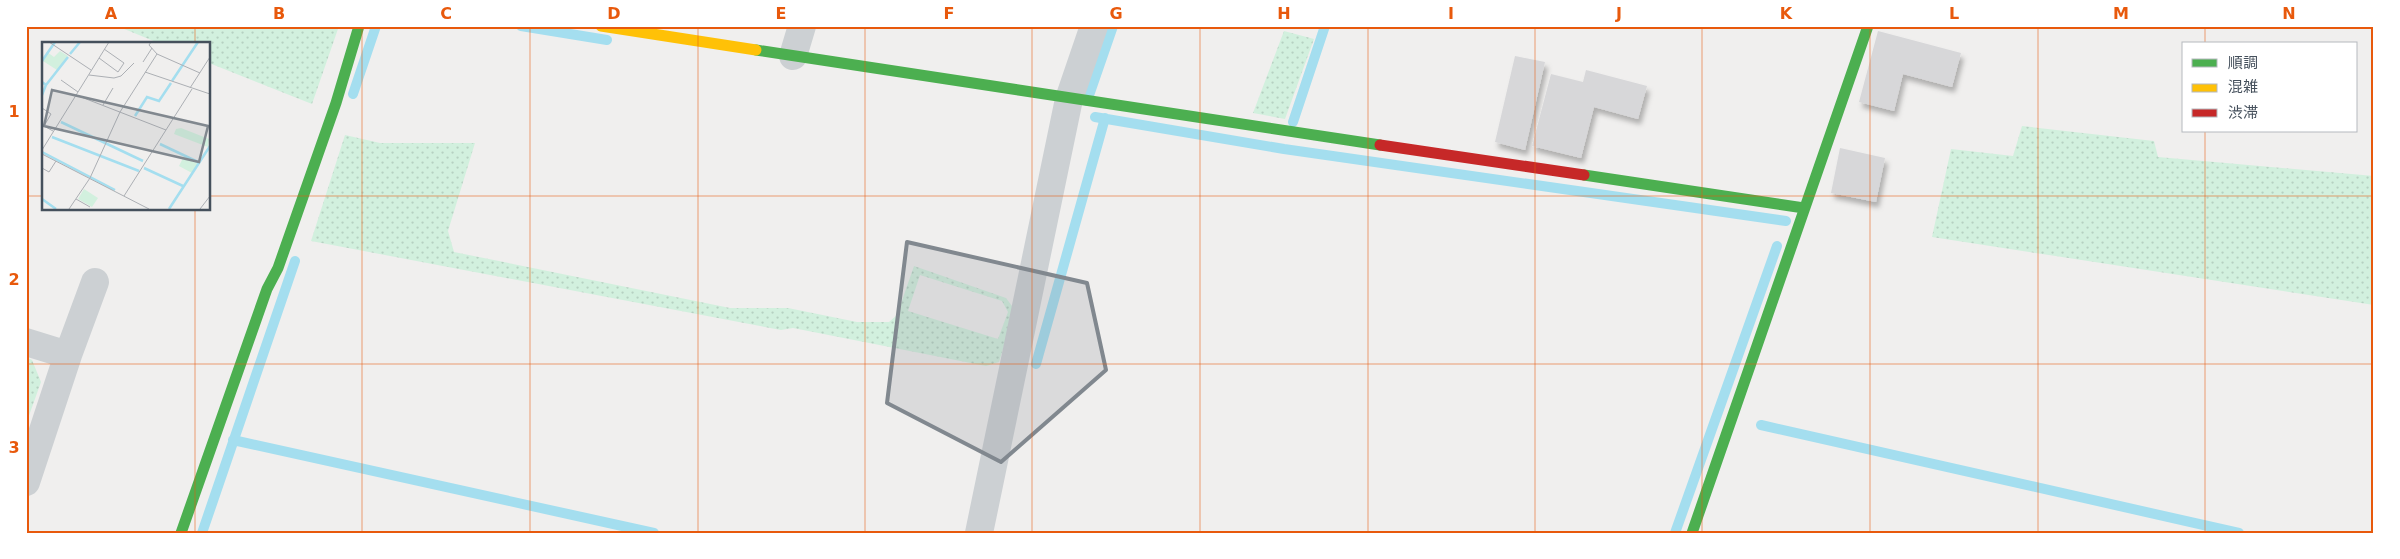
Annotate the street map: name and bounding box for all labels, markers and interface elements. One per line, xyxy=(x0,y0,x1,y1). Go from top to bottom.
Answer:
text: A xyxy=(105,4,118,23)
text: B xyxy=(273,4,285,23)
text: C xyxy=(440,4,452,23)
text: D xyxy=(607,4,621,23)
text: E xyxy=(776,4,786,23)
text: F xyxy=(944,4,954,23)
text: G xyxy=(1109,4,1123,23)
text: H xyxy=(1277,4,1291,23)
text: I xyxy=(1448,4,1454,23)
text: J xyxy=(1615,4,1622,23)
text: K xyxy=(1780,4,1793,23)
text: L xyxy=(1949,4,1959,23)
text: M xyxy=(2113,4,2129,23)
text: N xyxy=(2282,4,2296,23)
inset map xyxy=(42,42,210,210)
legend xyxy=(2182,42,2358,132)
text: 順調 xyxy=(2228,54,2258,72)
text: 混雑 xyxy=(2228,78,2258,96)
text: 1 xyxy=(8,102,20,121)
text: 渋滞 xyxy=(2228,104,2258,122)
text: 2 xyxy=(8,270,20,289)
text: 3 xyxy=(8,438,20,457)

